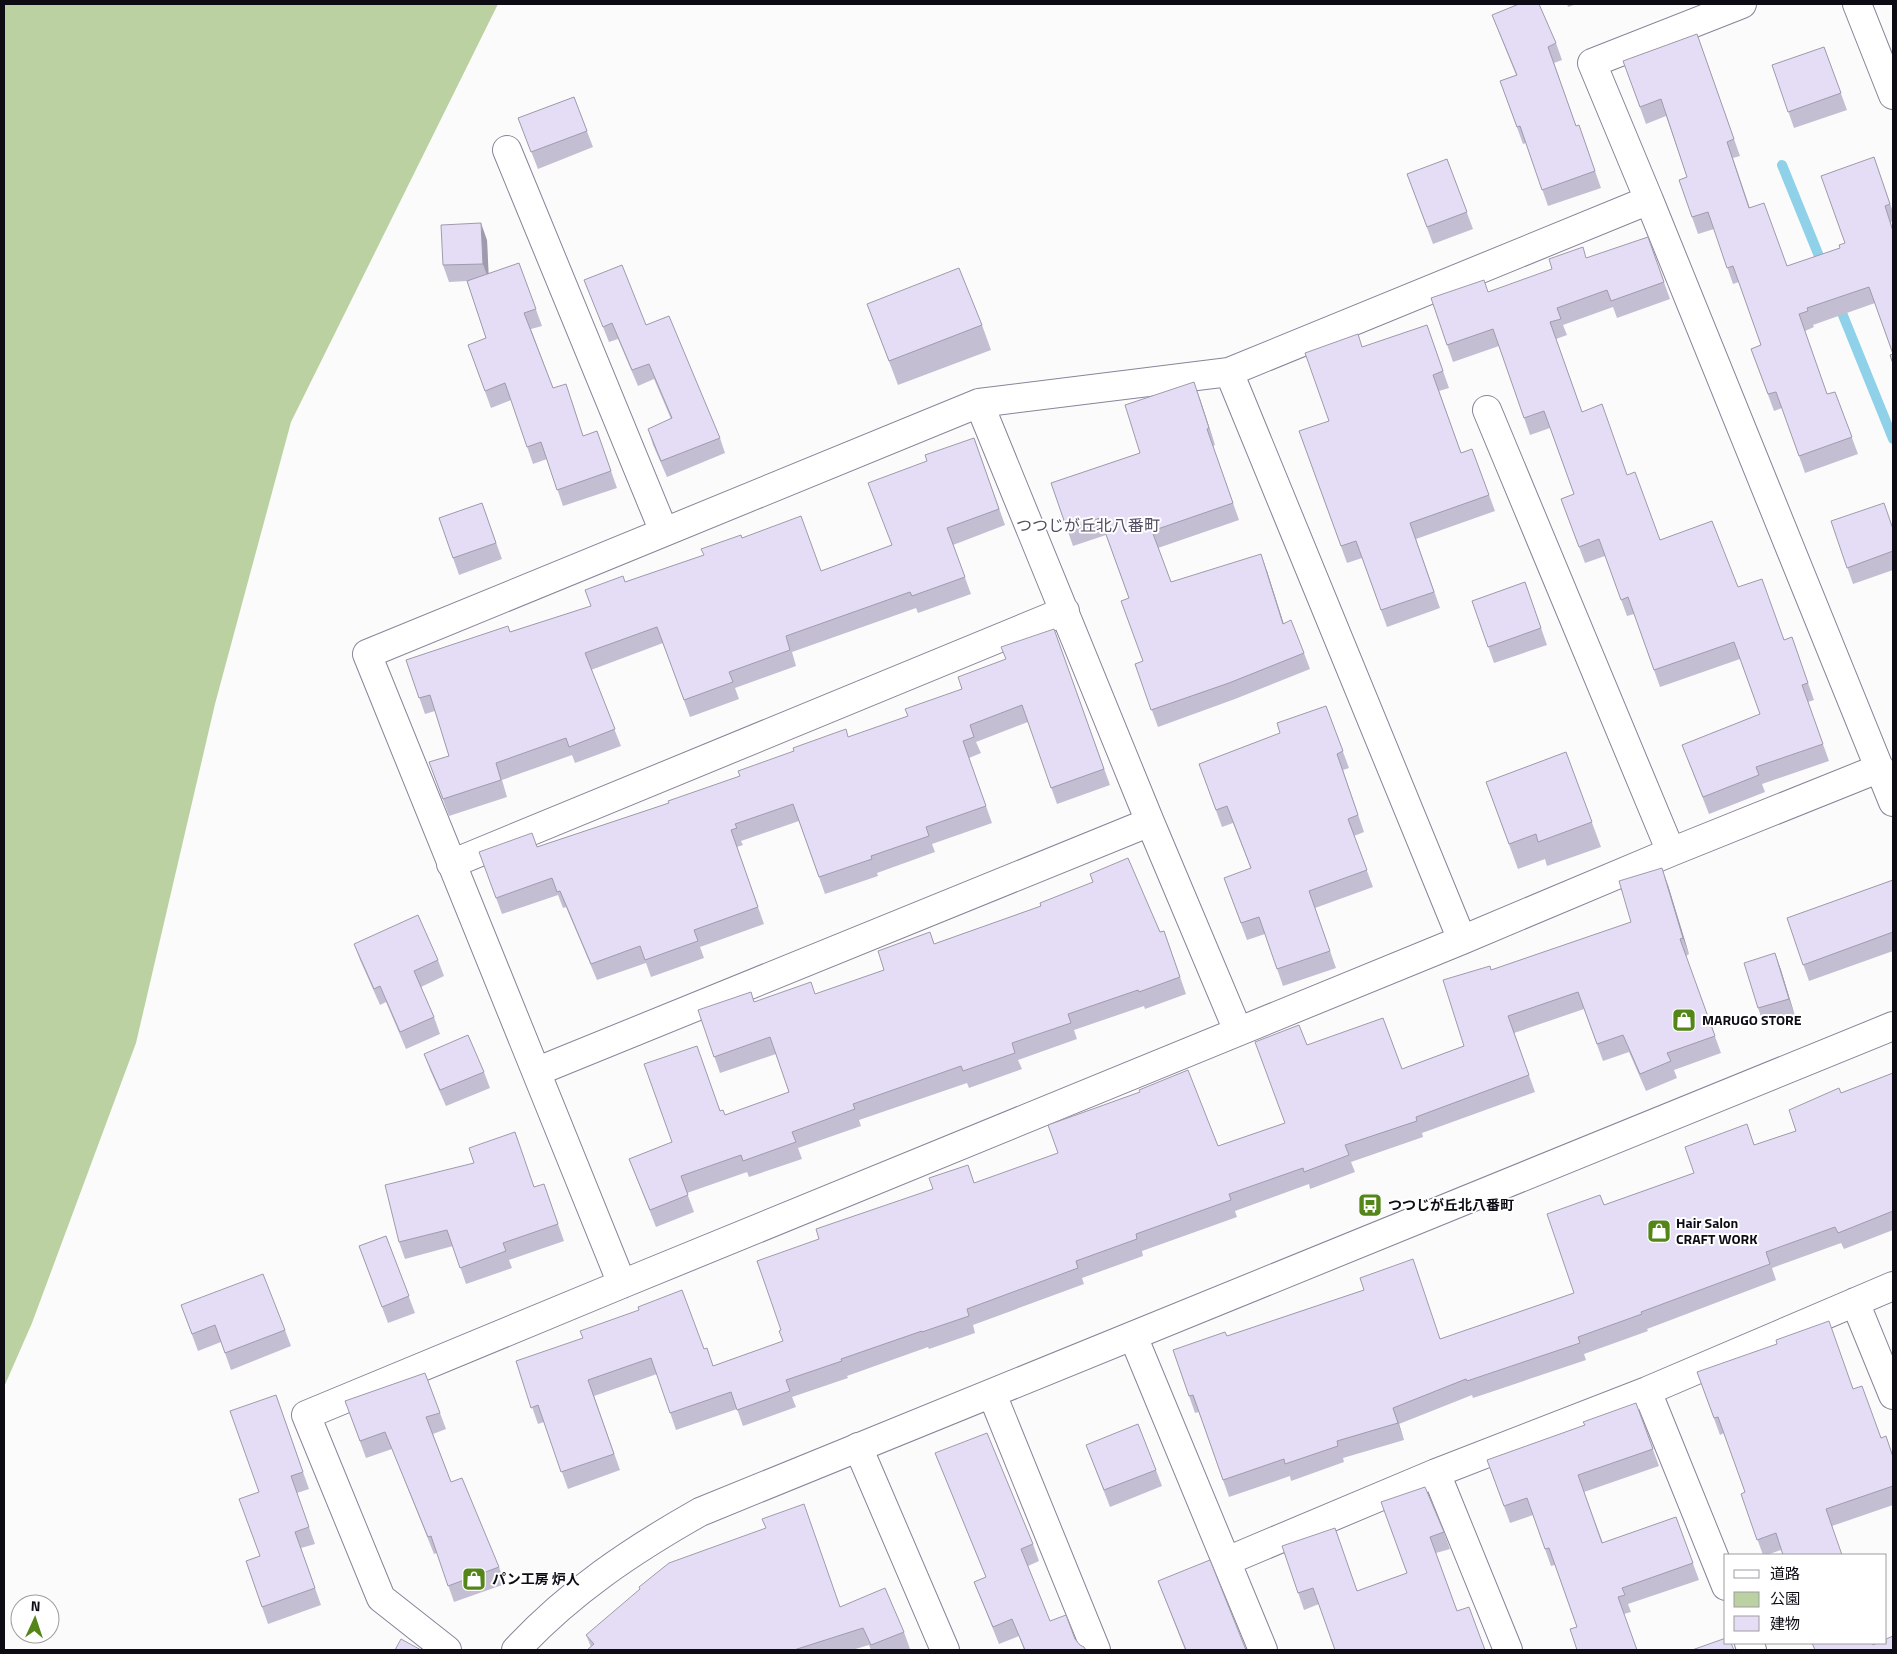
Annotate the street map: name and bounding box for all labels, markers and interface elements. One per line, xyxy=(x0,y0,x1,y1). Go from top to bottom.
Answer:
district label: つつじが丘北八番町 xyxy=(1016,513,1160,537)
shop icon: MARUGO STORE xyxy=(1671,1007,1697,1033)
place label: MARUGO STORE xyxy=(1702,1009,1802,1030)
bus stop icon: つつじが丘北八番町 xyxy=(1357,1192,1383,1218)
place label: つつじが丘北八番町 xyxy=(1388,1194,1514,1215)
place label: Hair Salon CRAFT WORK xyxy=(1676,1212,1758,1249)
shop icon: Hair Salon CRAFT WORK xyxy=(1646,1218,1672,1244)
legend xyxy=(1724,1554,1887,1644)
text: 道路 xyxy=(1770,1562,1800,1585)
shop icon: パン工房 炉人 xyxy=(461,1566,487,1592)
place label: パン工房 炉人 xyxy=(492,1568,580,1589)
text: 公園 xyxy=(1770,1587,1800,1610)
north arrow xyxy=(10,1594,60,1644)
text: N xyxy=(30,1595,41,1616)
text: 建物 xyxy=(1770,1612,1800,1635)

